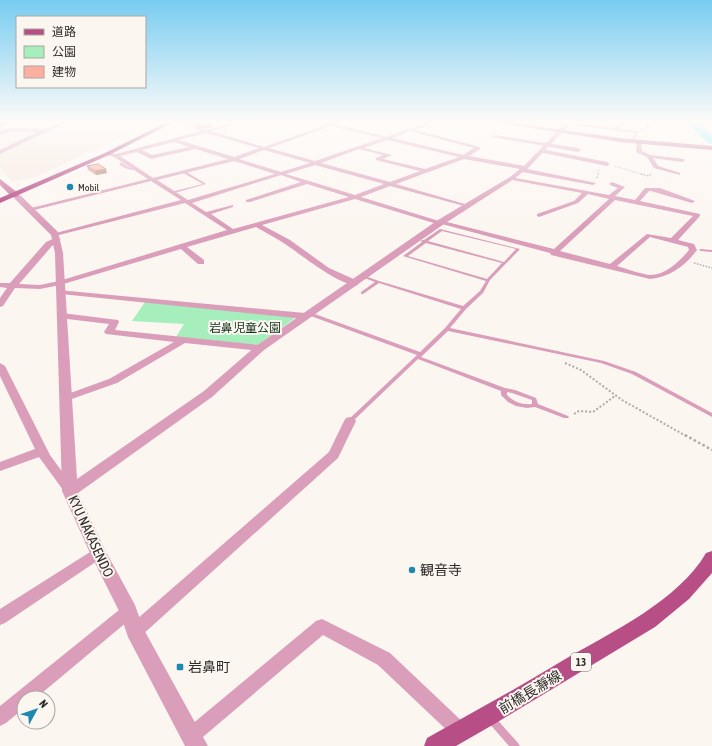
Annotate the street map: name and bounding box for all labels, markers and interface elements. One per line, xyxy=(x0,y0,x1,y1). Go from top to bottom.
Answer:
legend xyxy=(16,16,146,88)
text: 道路 xyxy=(52,25,76,39)
text: 公園 xyxy=(52,45,76,59)
text: 建物 xyxy=(52,65,76,79)
marker: Mobil xyxy=(65,182,75,192)
place label: Mobil xyxy=(78,182,99,193)
park label: 岩鼻児童公園 xyxy=(209,321,281,335)
street label: KYU NAKASENDO xyxy=(65,493,117,579)
place label: 観音寺 xyxy=(420,562,462,578)
marker: 観音寺 xyxy=(407,565,417,575)
road number: 13 xyxy=(571,653,591,671)
place label: 岩鼻町 xyxy=(188,659,230,675)
marker: 岩鼻町 xyxy=(175,662,185,672)
street label: 前橋長瀞線 xyxy=(496,667,564,717)
north arrow xyxy=(16,690,56,730)
text: N xyxy=(37,697,50,710)

